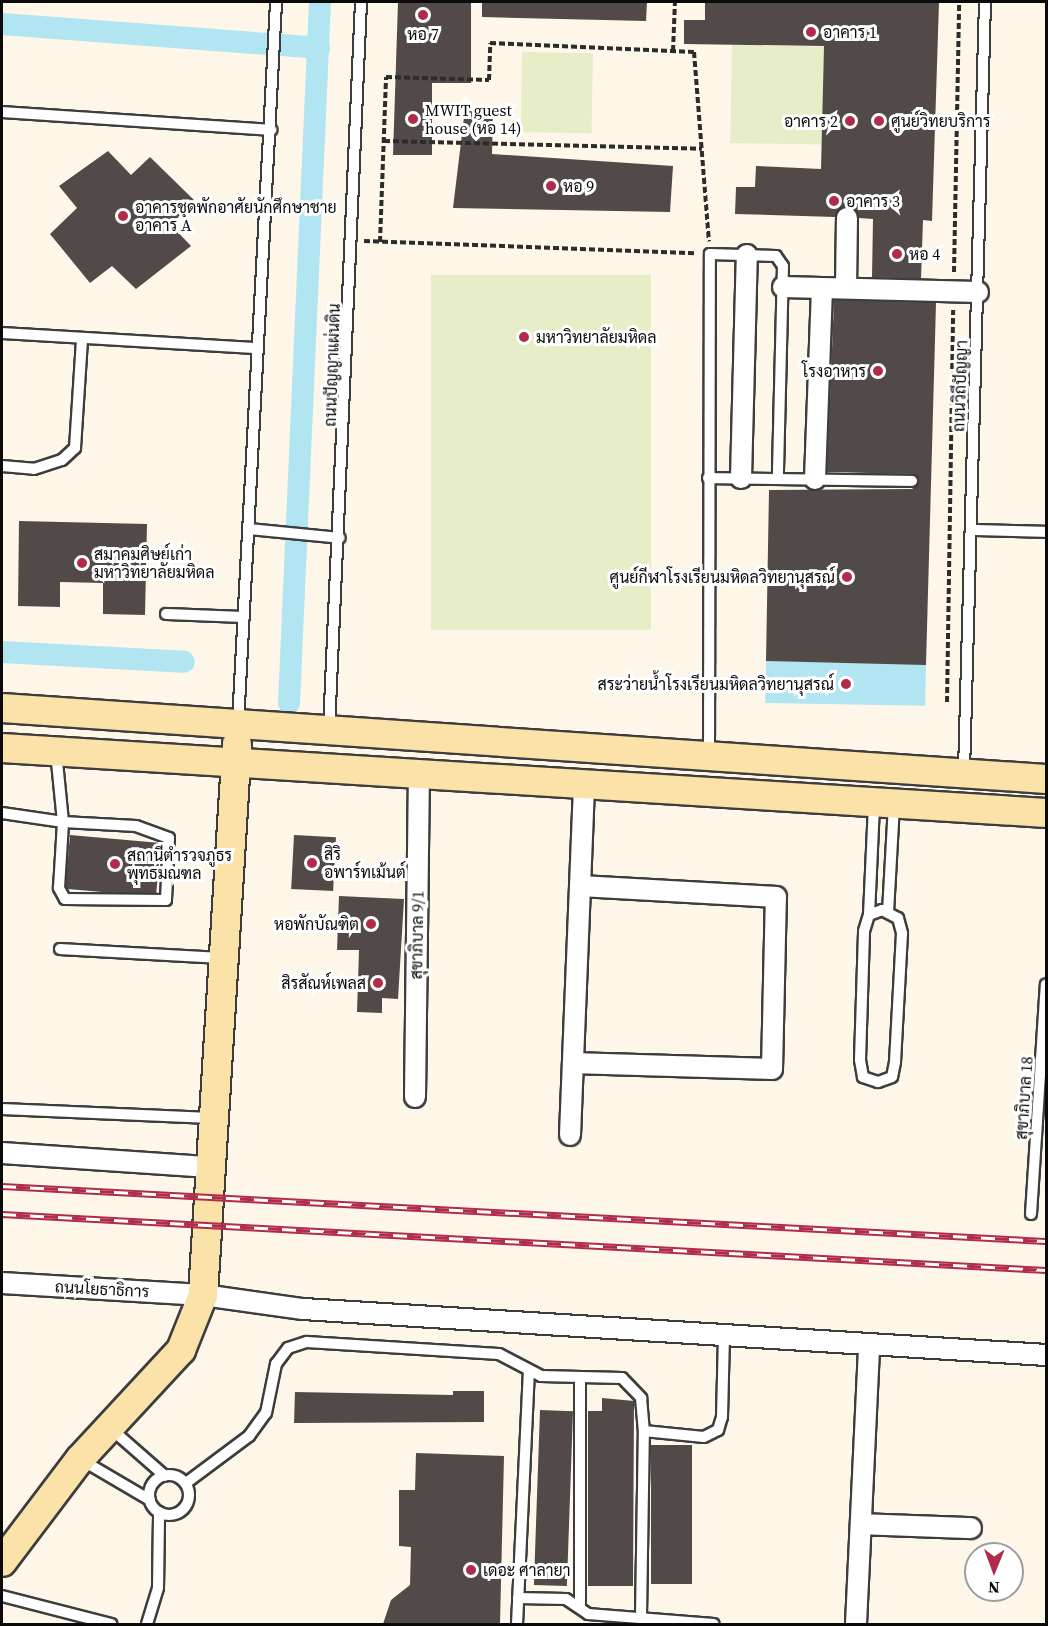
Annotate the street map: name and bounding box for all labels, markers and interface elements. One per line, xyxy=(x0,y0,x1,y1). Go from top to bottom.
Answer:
marker: หอ 7 xyxy=(416,8,430,22)
place label: อาคาร 1 xyxy=(823,22,877,42)
place label: หอ 7 xyxy=(407,24,439,44)
marker: อาคาร 1 xyxy=(804,25,818,39)
place label: MWIT guest house (หอ 14) xyxy=(425,100,522,138)
place label: อาคาร 2 xyxy=(784,111,838,131)
place label: ศูนย์วิทยบริการ xyxy=(891,111,991,131)
marker: MWIT guest house (หอ 14) xyxy=(406,112,420,126)
marker: อาคาร 2 xyxy=(843,114,857,128)
marker: ศูนย์วิทยบริการ xyxy=(872,114,886,128)
place label: หอ 9 xyxy=(563,176,594,196)
marker: หอ 9 xyxy=(544,179,558,193)
place label: อาคาร 3 xyxy=(846,191,900,211)
marker: อาคาร 3 xyxy=(827,194,841,208)
place label: อาคารชุดพักอาศัยนักศึกษาชาย อาคาร A xyxy=(135,197,337,235)
marker: อาคารชุดพักอาศัยนักศึกษาชาย อาคาร A xyxy=(116,209,130,223)
place label: หอ 4 xyxy=(909,244,940,264)
marker: หอ 4 xyxy=(890,247,904,261)
street label: ถนนปัญญาแผ่นดิน xyxy=(320,303,344,427)
place label: มหาวิทยาลัยมหิดล xyxy=(536,327,657,347)
marker: มหาวิทยาลัยมหิดล xyxy=(517,330,531,344)
street label: ถนนวิถีปัญญา xyxy=(949,340,971,432)
place label: โรงอาหาร xyxy=(802,361,866,381)
marker: โรงอาหาร xyxy=(871,364,885,378)
place label: สมาคมศิษย์เก่า มหาวิทยาลัยมหิดล xyxy=(94,544,215,582)
marker: สมาคมศิษย์เก่า มหาวิทยาลัยมหิดล xyxy=(75,556,89,570)
place label: ศูนย์กีฬาโรงเรียนมหิดลวิทยานุสรณ์ xyxy=(610,567,835,587)
marker: ศูนย์กีฬาโรงเรียนมหิดลวิทยานุสรณ์ xyxy=(840,570,854,584)
place label: สระว่ายน้ำโรงเรียนมหิดลวิทยานุสรณ์ xyxy=(597,674,834,694)
marker: สระว่ายน้ำโรงเรียนมหิดลวิทยานุสรณ์ xyxy=(839,677,853,691)
place label: สิริ อพาร์ทเม้นต์ xyxy=(324,844,406,882)
place label: สถานีตำรวจภูธร พุทธมณฑล xyxy=(127,845,232,883)
marker: สิริ อพาร์ทเม้นต์ xyxy=(305,856,319,870)
marker: สถานีตำรวจภูธร พุทธมณฑล xyxy=(108,857,122,871)
street label: สุขาภิบาล 9/1 xyxy=(407,890,427,980)
place label: หอพักบัณฑิต xyxy=(274,914,359,934)
marker: หอพักบัณฑิต xyxy=(364,917,378,931)
place label: สิรสัณห์เพลส xyxy=(281,973,366,993)
marker: สิรสัณห์เพลส xyxy=(371,976,385,990)
street label: สุขาภิบาล 18 xyxy=(1012,1056,1036,1140)
street label: ถนนโยธาธิการ xyxy=(54,1277,150,1301)
north arrow xyxy=(964,1542,1024,1602)
place label: เดอะ ศาลายา xyxy=(483,1560,570,1580)
marker: เดอะ ศาลายา xyxy=(464,1563,478,1577)
text: N xyxy=(988,1577,1000,1599)

